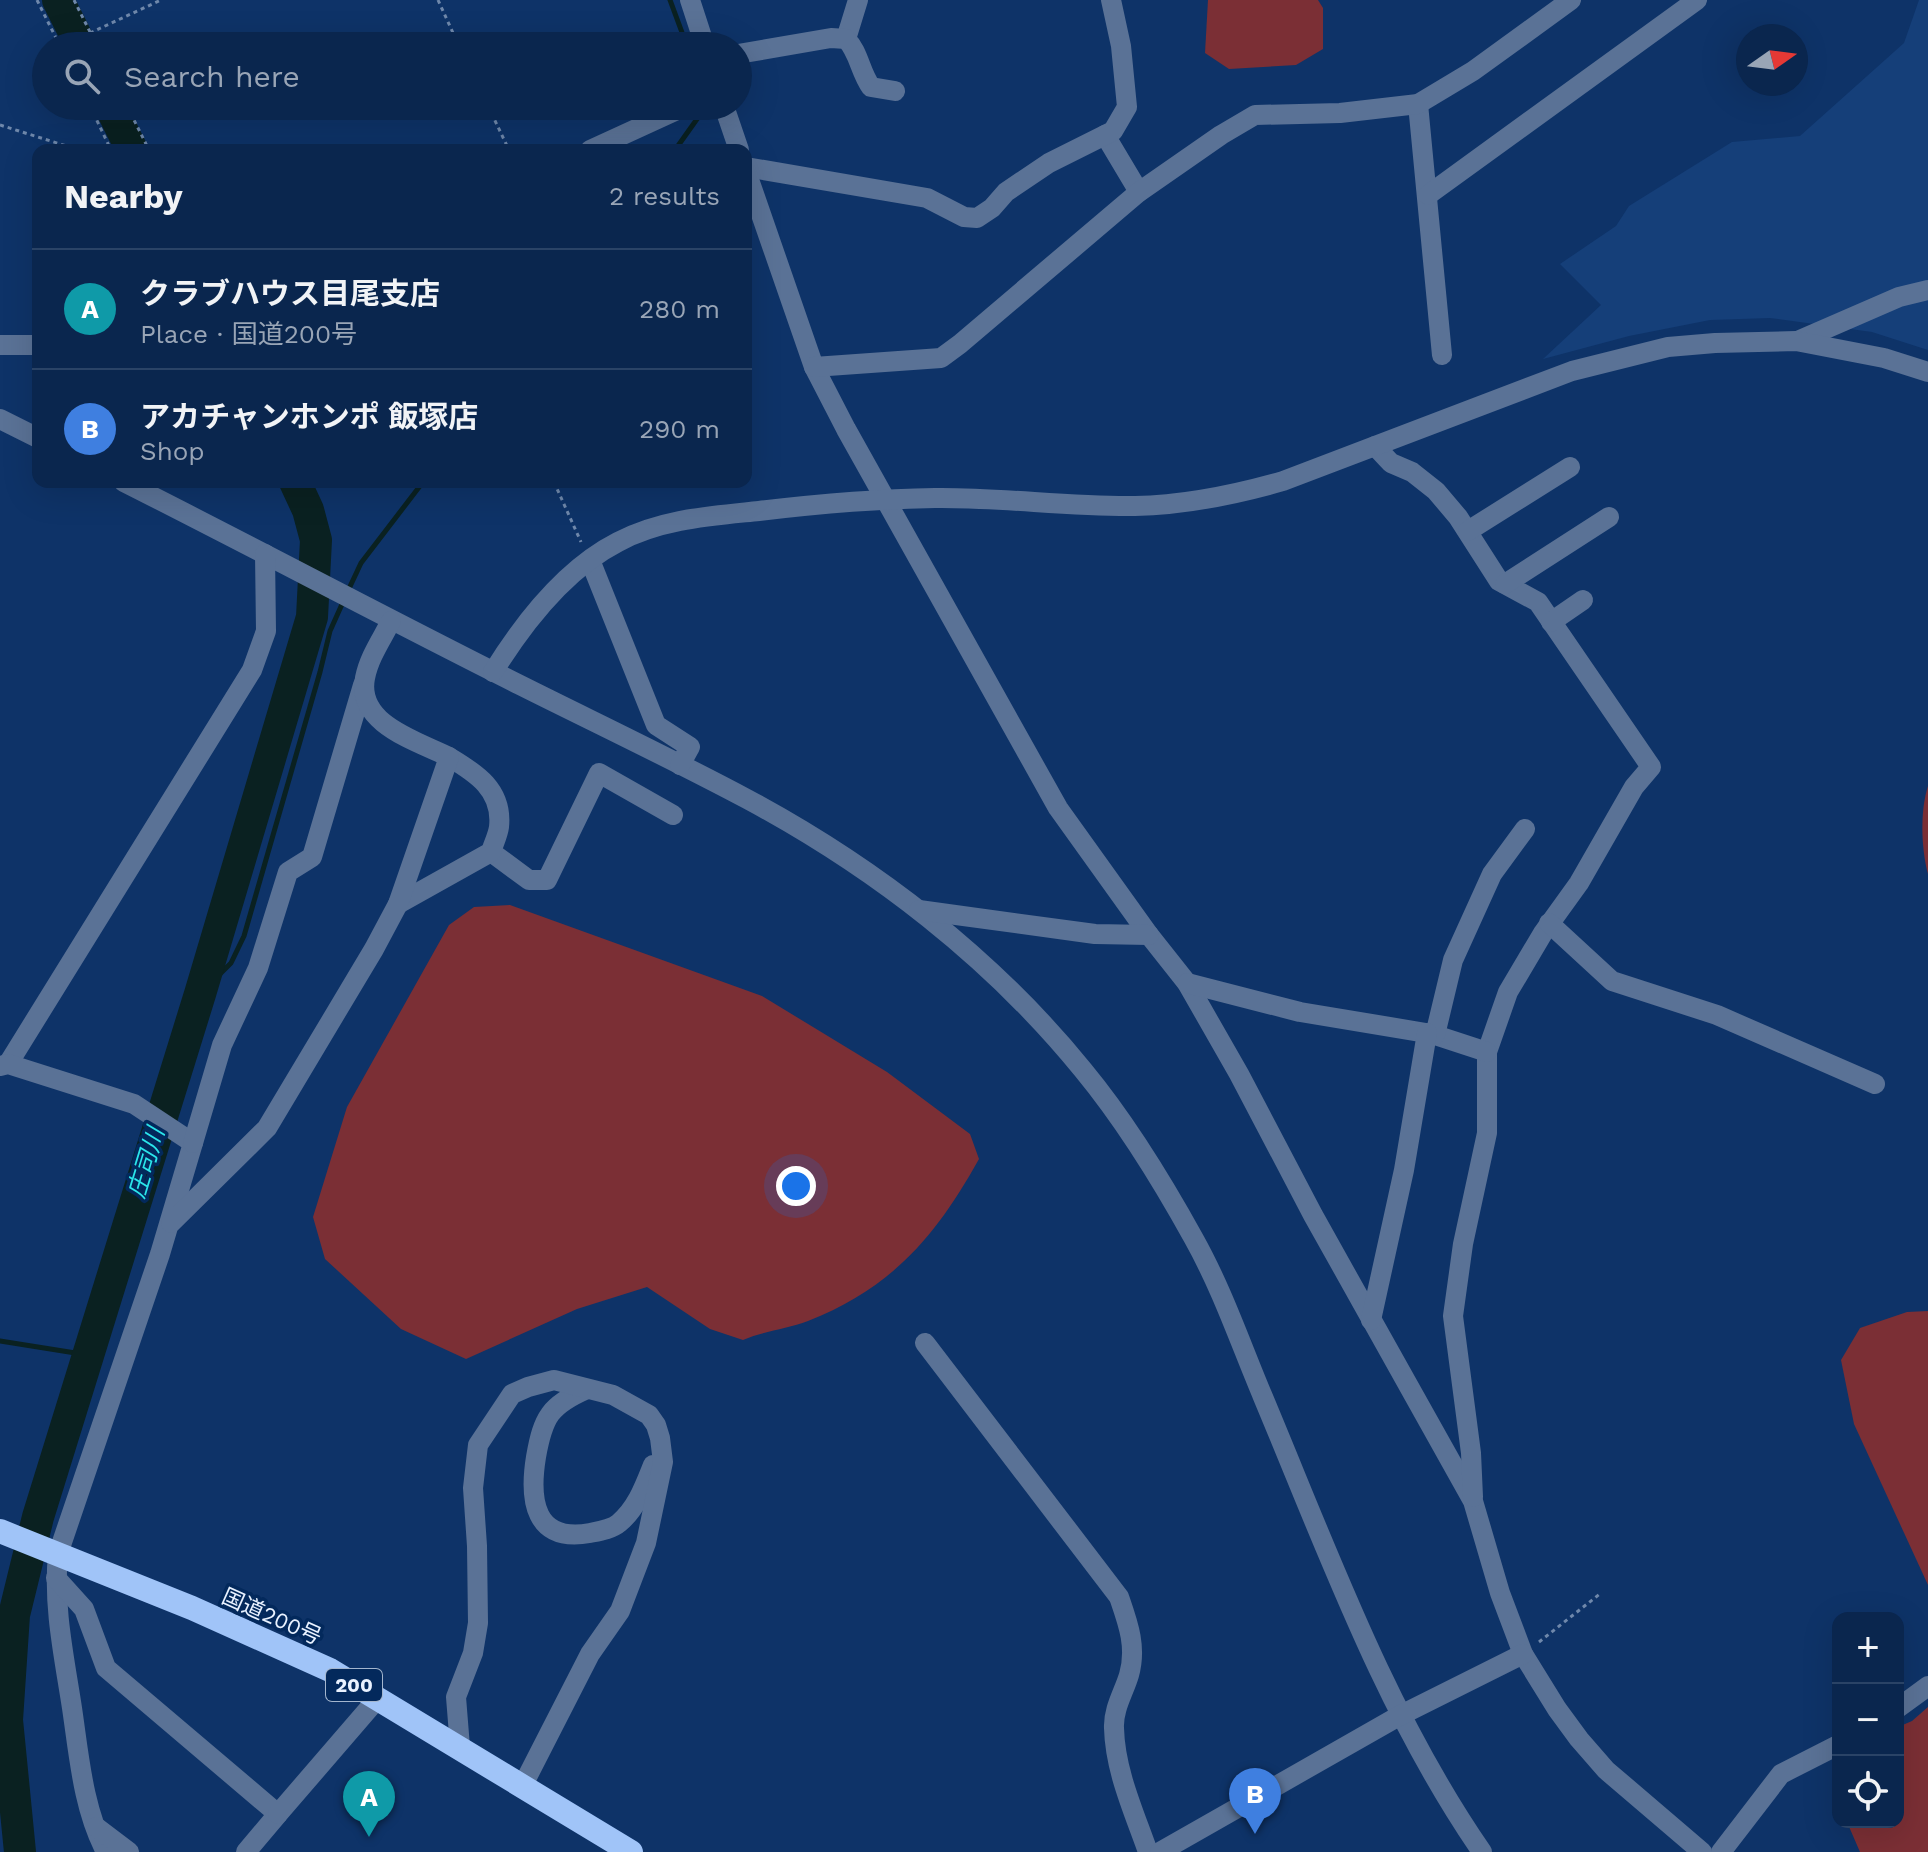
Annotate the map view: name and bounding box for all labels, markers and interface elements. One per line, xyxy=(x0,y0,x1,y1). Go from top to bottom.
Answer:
north arrow xyxy=(1736,24,1808,96)
search box xyxy=(32,32,752,120)
icon: search xyxy=(60,54,104,98)
text: Search here xyxy=(124,59,300,94)
text: Nearby xyxy=(64,176,183,216)
text: 2 results xyxy=(609,181,720,211)
text: クラブハウス目尾支店 xyxy=(140,276,440,311)
text: A xyxy=(81,294,99,324)
text: 280 m xyxy=(639,294,720,324)
text: Place · 国道200号 xyxy=(140,319,357,349)
text: アカチャンホンポ 飯塚店 xyxy=(140,399,478,434)
text: B xyxy=(81,414,99,444)
text: 290 m xyxy=(639,414,720,444)
text: Shop xyxy=(140,436,205,466)
water label: 庄司川 xyxy=(122,1122,171,1202)
your location xyxy=(776,1166,816,1206)
street label: 国道200号 xyxy=(218,1583,325,1649)
map controls xyxy=(1832,1612,1904,1828)
button: + xyxy=(1832,1612,1904,1684)
road number: 200 xyxy=(326,1669,382,1701)
button: − xyxy=(1832,1684,1904,1756)
button: locate xyxy=(1832,1756,1904,1828)
pin: B xyxy=(1229,1768,1281,1834)
pin: A xyxy=(343,1771,395,1837)

